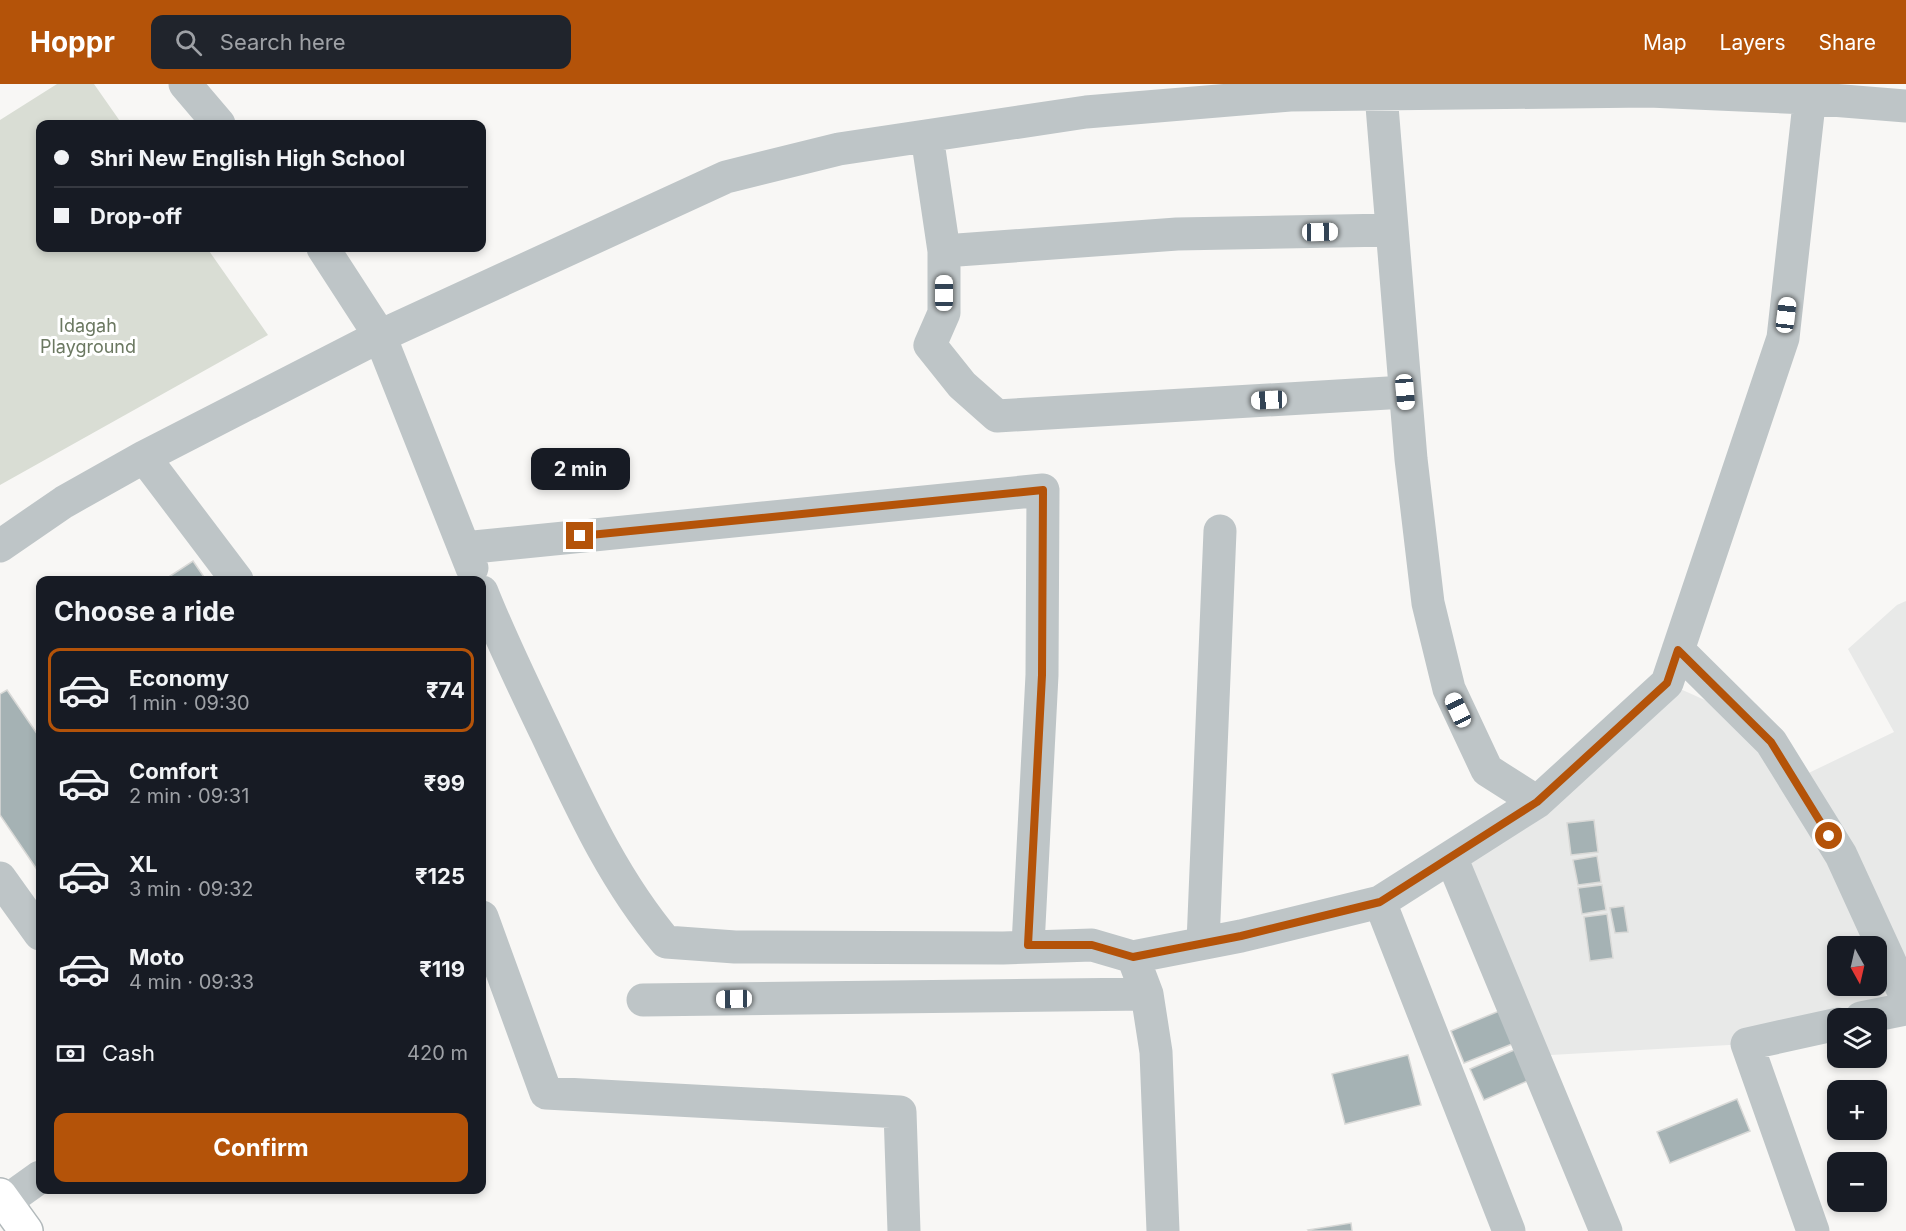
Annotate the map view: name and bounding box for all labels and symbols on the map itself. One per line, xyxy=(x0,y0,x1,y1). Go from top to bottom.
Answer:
car xyxy=(1302,223,1338,241)
car xyxy=(935,275,953,311)
car xyxy=(1775,296,1797,334)
park label: Idagah Playground xyxy=(40,315,136,357)
car xyxy=(1394,373,1416,411)
car xyxy=(1251,390,1287,410)
callout: 2 min xyxy=(530,449,630,491)
route end xyxy=(566,522,593,549)
car xyxy=(1442,690,1474,730)
route start xyxy=(1815,822,1842,849)
north arrow xyxy=(1827,936,1887,996)
car xyxy=(716,990,752,1008)

